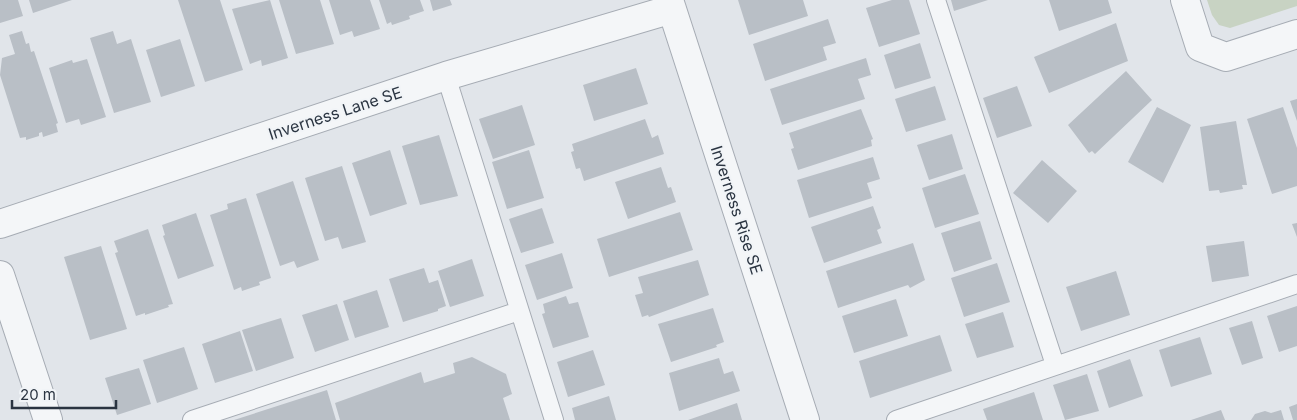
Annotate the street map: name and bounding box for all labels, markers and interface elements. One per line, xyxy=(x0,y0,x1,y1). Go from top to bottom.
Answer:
street label: Inverness Lane SE xyxy=(266,82,404,144)
street label: Inverness Rise SE xyxy=(707,143,767,277)
scale bar xyxy=(12,378,116,410)
text: 20 m xyxy=(20,385,56,404)

